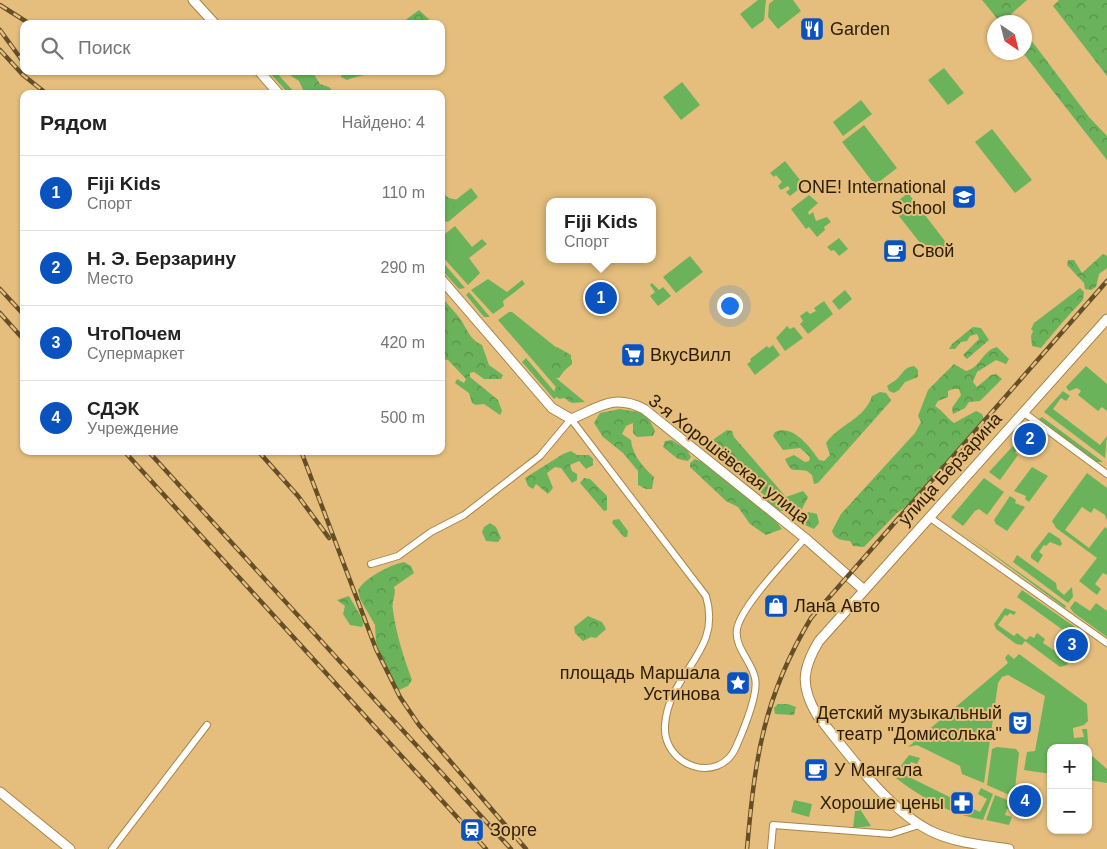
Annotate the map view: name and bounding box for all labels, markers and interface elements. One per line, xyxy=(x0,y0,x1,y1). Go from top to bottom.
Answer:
north arrow xyxy=(987,15,1032,60)
restaurant icon: Garden xyxy=(799,16,825,42)
place label: Garden xyxy=(830,19,890,39)
search box xyxy=(20,20,445,75)
icon: search xyxy=(38,34,66,62)
text: Поиск xyxy=(78,37,131,58)
text: Рядом xyxy=(40,111,107,134)
text: Найдено: 4 xyxy=(342,114,425,131)
text: Fiji Kids xyxy=(87,173,161,194)
place label: ONE! International School xyxy=(798,177,946,218)
text: 1 xyxy=(52,184,60,201)
text: 110 m xyxy=(382,184,425,201)
school or university icon: ONE! International School xyxy=(951,184,977,210)
text: Спорт xyxy=(87,195,132,212)
popup xyxy=(546,198,656,263)
text: Fiji Kids xyxy=(564,211,638,232)
text: Спорт xyxy=(564,233,609,250)
cafe icon: Свой xyxy=(882,238,908,264)
place label: Свой xyxy=(912,241,954,261)
text: Н. Э. Берзарину xyxy=(87,248,236,269)
text: 2 xyxy=(52,259,60,276)
text: 290 m xyxy=(381,259,425,276)
text: Место xyxy=(87,270,133,287)
pin: 1 xyxy=(585,279,617,317)
your location xyxy=(717,293,743,319)
text: ЧтоПочем xyxy=(87,323,181,344)
text: 3 xyxy=(52,334,60,351)
text: 420 m xyxy=(381,334,425,351)
supermarket icon: ВкусВилл xyxy=(620,342,646,368)
text: Супермаркет xyxy=(87,345,185,362)
place label: ВкусВилл xyxy=(650,345,731,365)
street label: 3-я Хорошёвская улица xyxy=(645,390,814,528)
text: СДЭК xyxy=(87,398,139,419)
street label: улица Берзарина xyxy=(894,408,1006,529)
text: 4 xyxy=(52,409,60,426)
text: 500 m xyxy=(381,409,425,426)
text: Учреждение xyxy=(87,420,179,437)
pin: 2 xyxy=(1014,420,1046,458)
shop icon: Лана Авто xyxy=(763,593,789,619)
place label: Лана Авто xyxy=(794,596,880,616)
pin: 3 xyxy=(1056,626,1088,664)
place label: площадь Маршала Устинова xyxy=(560,663,721,704)
place icon: площадь Маршала Устинова xyxy=(725,670,751,696)
place label: Детский музыкальный театр "Домисолька" xyxy=(817,703,1002,744)
theatre icon: Детский музыкальный театр "Домисолька" xyxy=(1007,710,1033,736)
map controls xyxy=(1047,744,1092,834)
button: + xyxy=(1047,744,1092,789)
cafe icon: У Мангала xyxy=(803,757,829,783)
place label: У Мангала xyxy=(834,760,923,780)
pin: 4 xyxy=(1009,782,1041,820)
button: − xyxy=(1047,789,1092,834)
pharmacy icon: Хорошие цены xyxy=(949,790,975,816)
place label: Хорошие цены xyxy=(820,793,944,813)
station icon: Зорге xyxy=(459,817,485,843)
place label: Зорге xyxy=(490,820,537,840)

